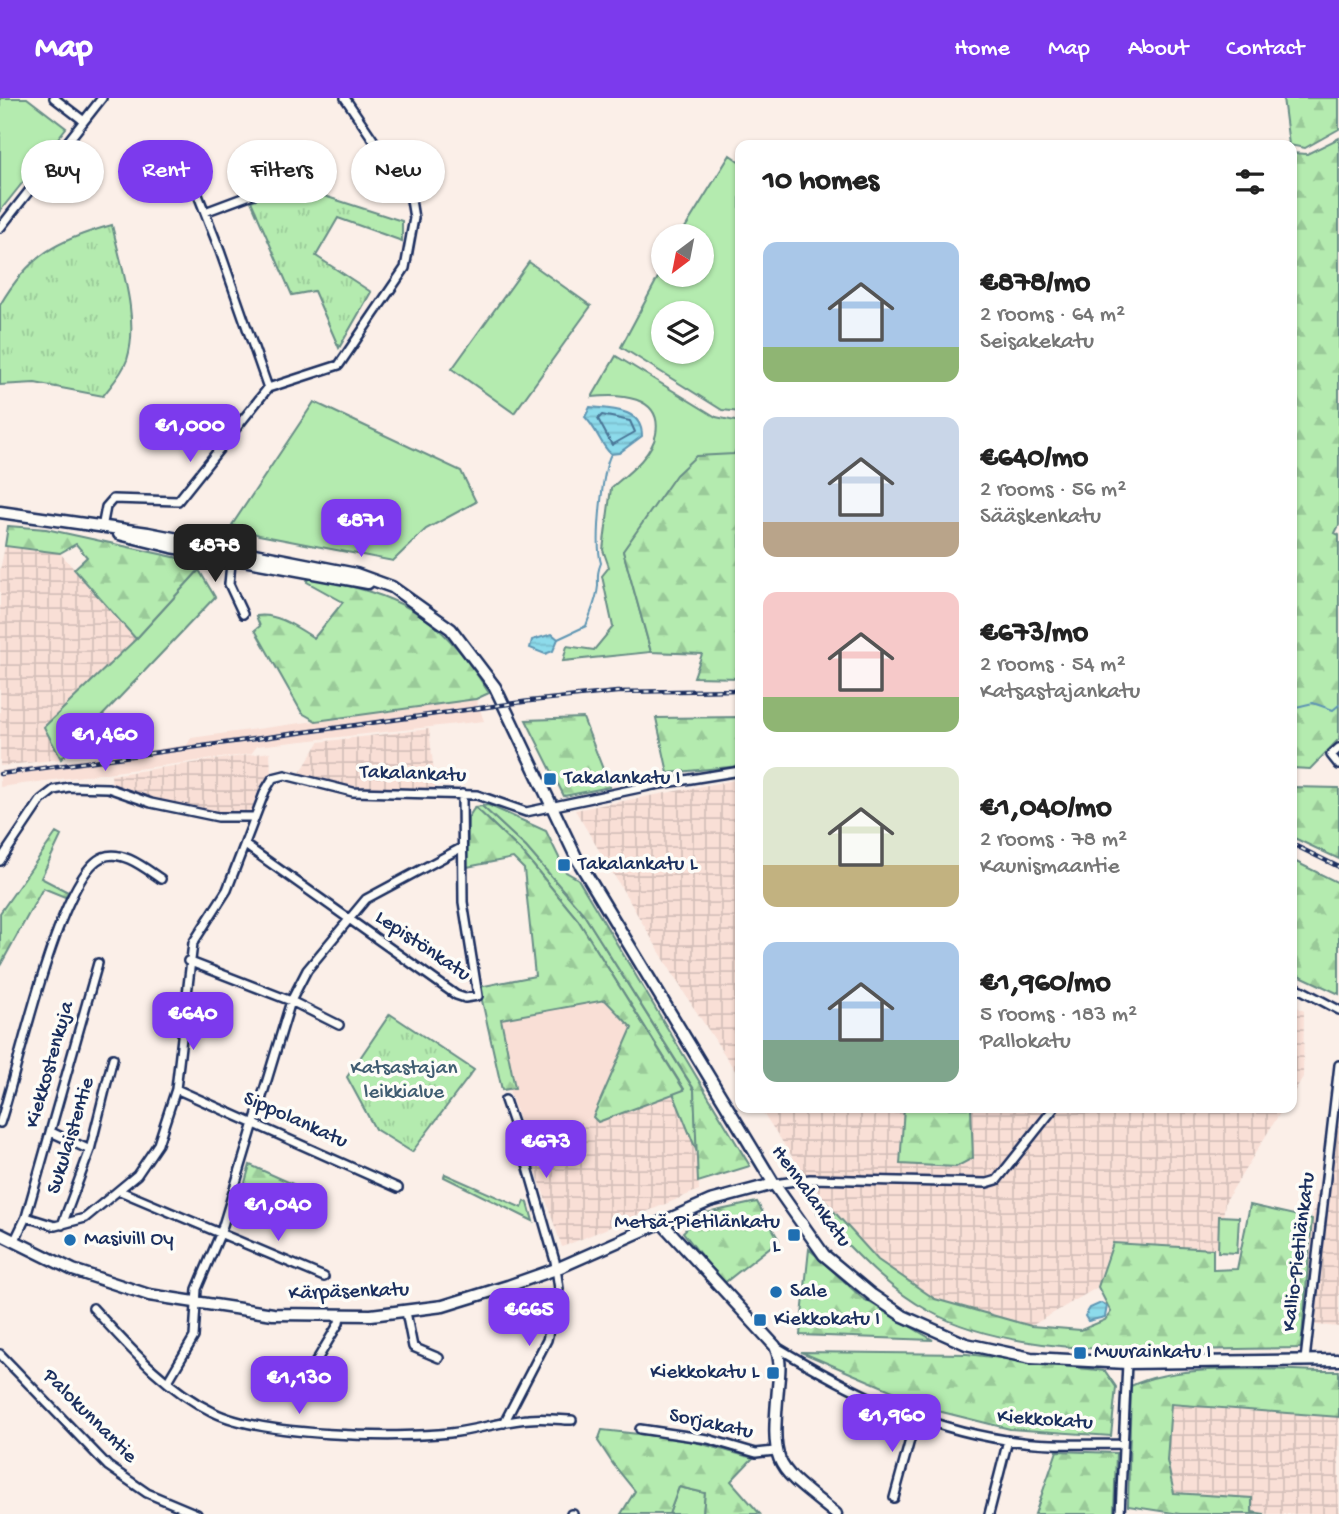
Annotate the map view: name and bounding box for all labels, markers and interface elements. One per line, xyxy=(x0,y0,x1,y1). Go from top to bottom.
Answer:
text: Map xyxy=(35,30,92,68)
text: Home xyxy=(954,35,1010,64)
text: Map xyxy=(1048,35,1090,64)
text: About xyxy=(1128,35,1188,64)
text: Contact xyxy=(1226,35,1304,64)
chip: Buy xyxy=(21,140,104,203)
chip: Rent xyxy=(118,140,213,203)
chip: Filters xyxy=(227,140,337,203)
chip: New xyxy=(351,140,445,203)
icon: filters xyxy=(1231,163,1269,201)
text: 10 homes xyxy=(763,165,879,200)
north arrow xyxy=(651,224,714,287)
map controls xyxy=(651,224,714,364)
text: €878/mo xyxy=(980,267,1090,302)
icon: home xyxy=(819,270,903,354)
button: layers xyxy=(651,301,714,364)
text: 2 rooms · 64 m² xyxy=(980,302,1125,329)
text: Seisakekatu xyxy=(980,329,1094,356)
pin: €1,000 xyxy=(133,404,247,464)
text: €1,000 xyxy=(155,413,225,440)
text: €640/mo xyxy=(980,442,1088,477)
icon: home xyxy=(819,445,903,529)
text: 2 rooms · 56 m² xyxy=(980,477,1126,504)
pin: €871 xyxy=(320,500,402,559)
text: Sääskenkatu xyxy=(980,504,1101,531)
text: €871 xyxy=(337,508,385,535)
pin: €878 xyxy=(174,524,256,584)
text: €878 xyxy=(190,533,240,560)
text: €673/mo xyxy=(980,617,1088,652)
icon: home xyxy=(819,620,903,704)
text: 2 rooms · 54 m² xyxy=(980,652,1126,679)
text: Katsastajankatu xyxy=(980,679,1140,706)
pin: €1,460 xyxy=(48,714,162,773)
text: €1,460 xyxy=(72,722,138,749)
street label: Takalankatu xyxy=(358,761,467,789)
place label: Takalankatu I xyxy=(563,767,680,792)
marker: Takalankatu I xyxy=(542,771,558,787)
text: €1,040/mo xyxy=(980,792,1112,827)
icon: home xyxy=(819,795,903,879)
text: 2 rooms · 78 m² xyxy=(980,827,1127,854)
place label: Takalankatu L xyxy=(577,853,698,878)
text: Kaunismaantie xyxy=(980,854,1120,881)
marker: Takalankatu L xyxy=(556,857,572,873)
street label: Lepistönkatu xyxy=(369,906,475,988)
text: €1,960/mo xyxy=(980,967,1111,1002)
icon: home xyxy=(819,970,903,1054)
pin: €640 xyxy=(152,992,234,1052)
street label: Kiekkostenkuja xyxy=(21,997,81,1131)
text: €640 xyxy=(168,1001,218,1028)
text: 5 rooms · 183 m² xyxy=(980,1002,1137,1029)
text: Pallokatu xyxy=(980,1029,1071,1056)
park label: Katsastajan leikkialue xyxy=(351,1057,457,1106)
street label: Sukulaistentie xyxy=(42,1074,102,1197)
street label: Sippolankatu xyxy=(239,1087,351,1155)
pin: €673 xyxy=(505,1121,587,1180)
text: €673 xyxy=(521,1129,571,1156)
street label: Hennalankatu xyxy=(765,1141,856,1253)
street label: Kallio-Pietilänkatu xyxy=(1278,1171,1322,1333)
pin: €1,040 xyxy=(221,1184,335,1243)
text: €1,040 xyxy=(244,1192,312,1219)
place label: Metsä-Pietilänkatu L xyxy=(614,1211,781,1260)
marker: Metsä-Pietilänkatu L xyxy=(786,1227,802,1243)
place label: Masivill Oy xyxy=(84,1228,174,1253)
marker: Masivill Oy xyxy=(62,1232,78,1248)
street label: Kärpäsenkatu xyxy=(288,1278,410,1308)
place label: Sale xyxy=(790,1280,828,1305)
marker: Sale xyxy=(768,1284,784,1300)
pin: €665 xyxy=(488,1288,570,1348)
text: €665 xyxy=(504,1297,554,1324)
place label: Kiekkokatu I xyxy=(774,1308,880,1333)
marker: Kiekkokatu I xyxy=(752,1312,768,1328)
place label: Muurainkatu I xyxy=(1094,1341,1211,1366)
marker: Muurainkatu I xyxy=(1072,1345,1088,1361)
pin: €1,130 xyxy=(242,1356,356,1416)
place label: Kiekkokatu L xyxy=(650,1361,760,1386)
street label: Palokunnantie xyxy=(36,1364,142,1470)
text: €1,130 xyxy=(267,1365,331,1392)
marker: Kiekkokatu L xyxy=(765,1365,781,1381)
pin: €1,960 xyxy=(835,1394,949,1454)
text: €1,960 xyxy=(859,1403,925,1430)
street label: Sorjakatu xyxy=(667,1404,755,1446)
street label: Kiekkokatu xyxy=(996,1405,1094,1437)

